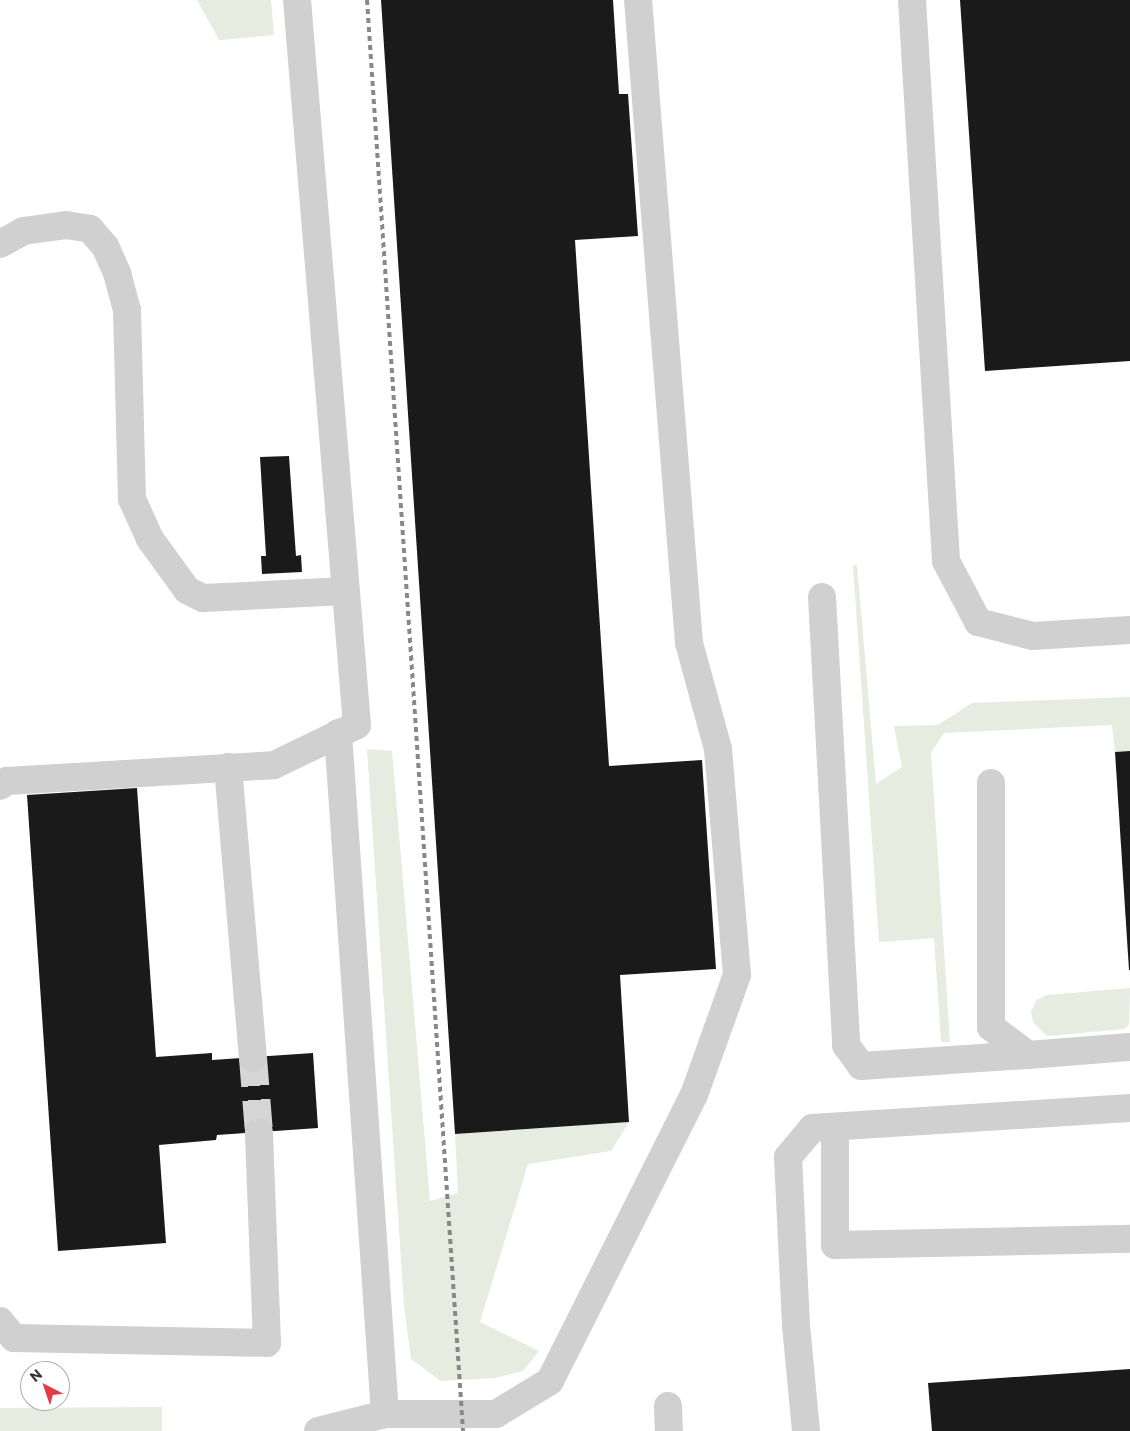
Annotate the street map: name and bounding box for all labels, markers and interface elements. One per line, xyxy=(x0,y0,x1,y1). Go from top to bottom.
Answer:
north arrow xyxy=(20,1361,70,1411)
text: N xyxy=(26,1365,45,1385)

